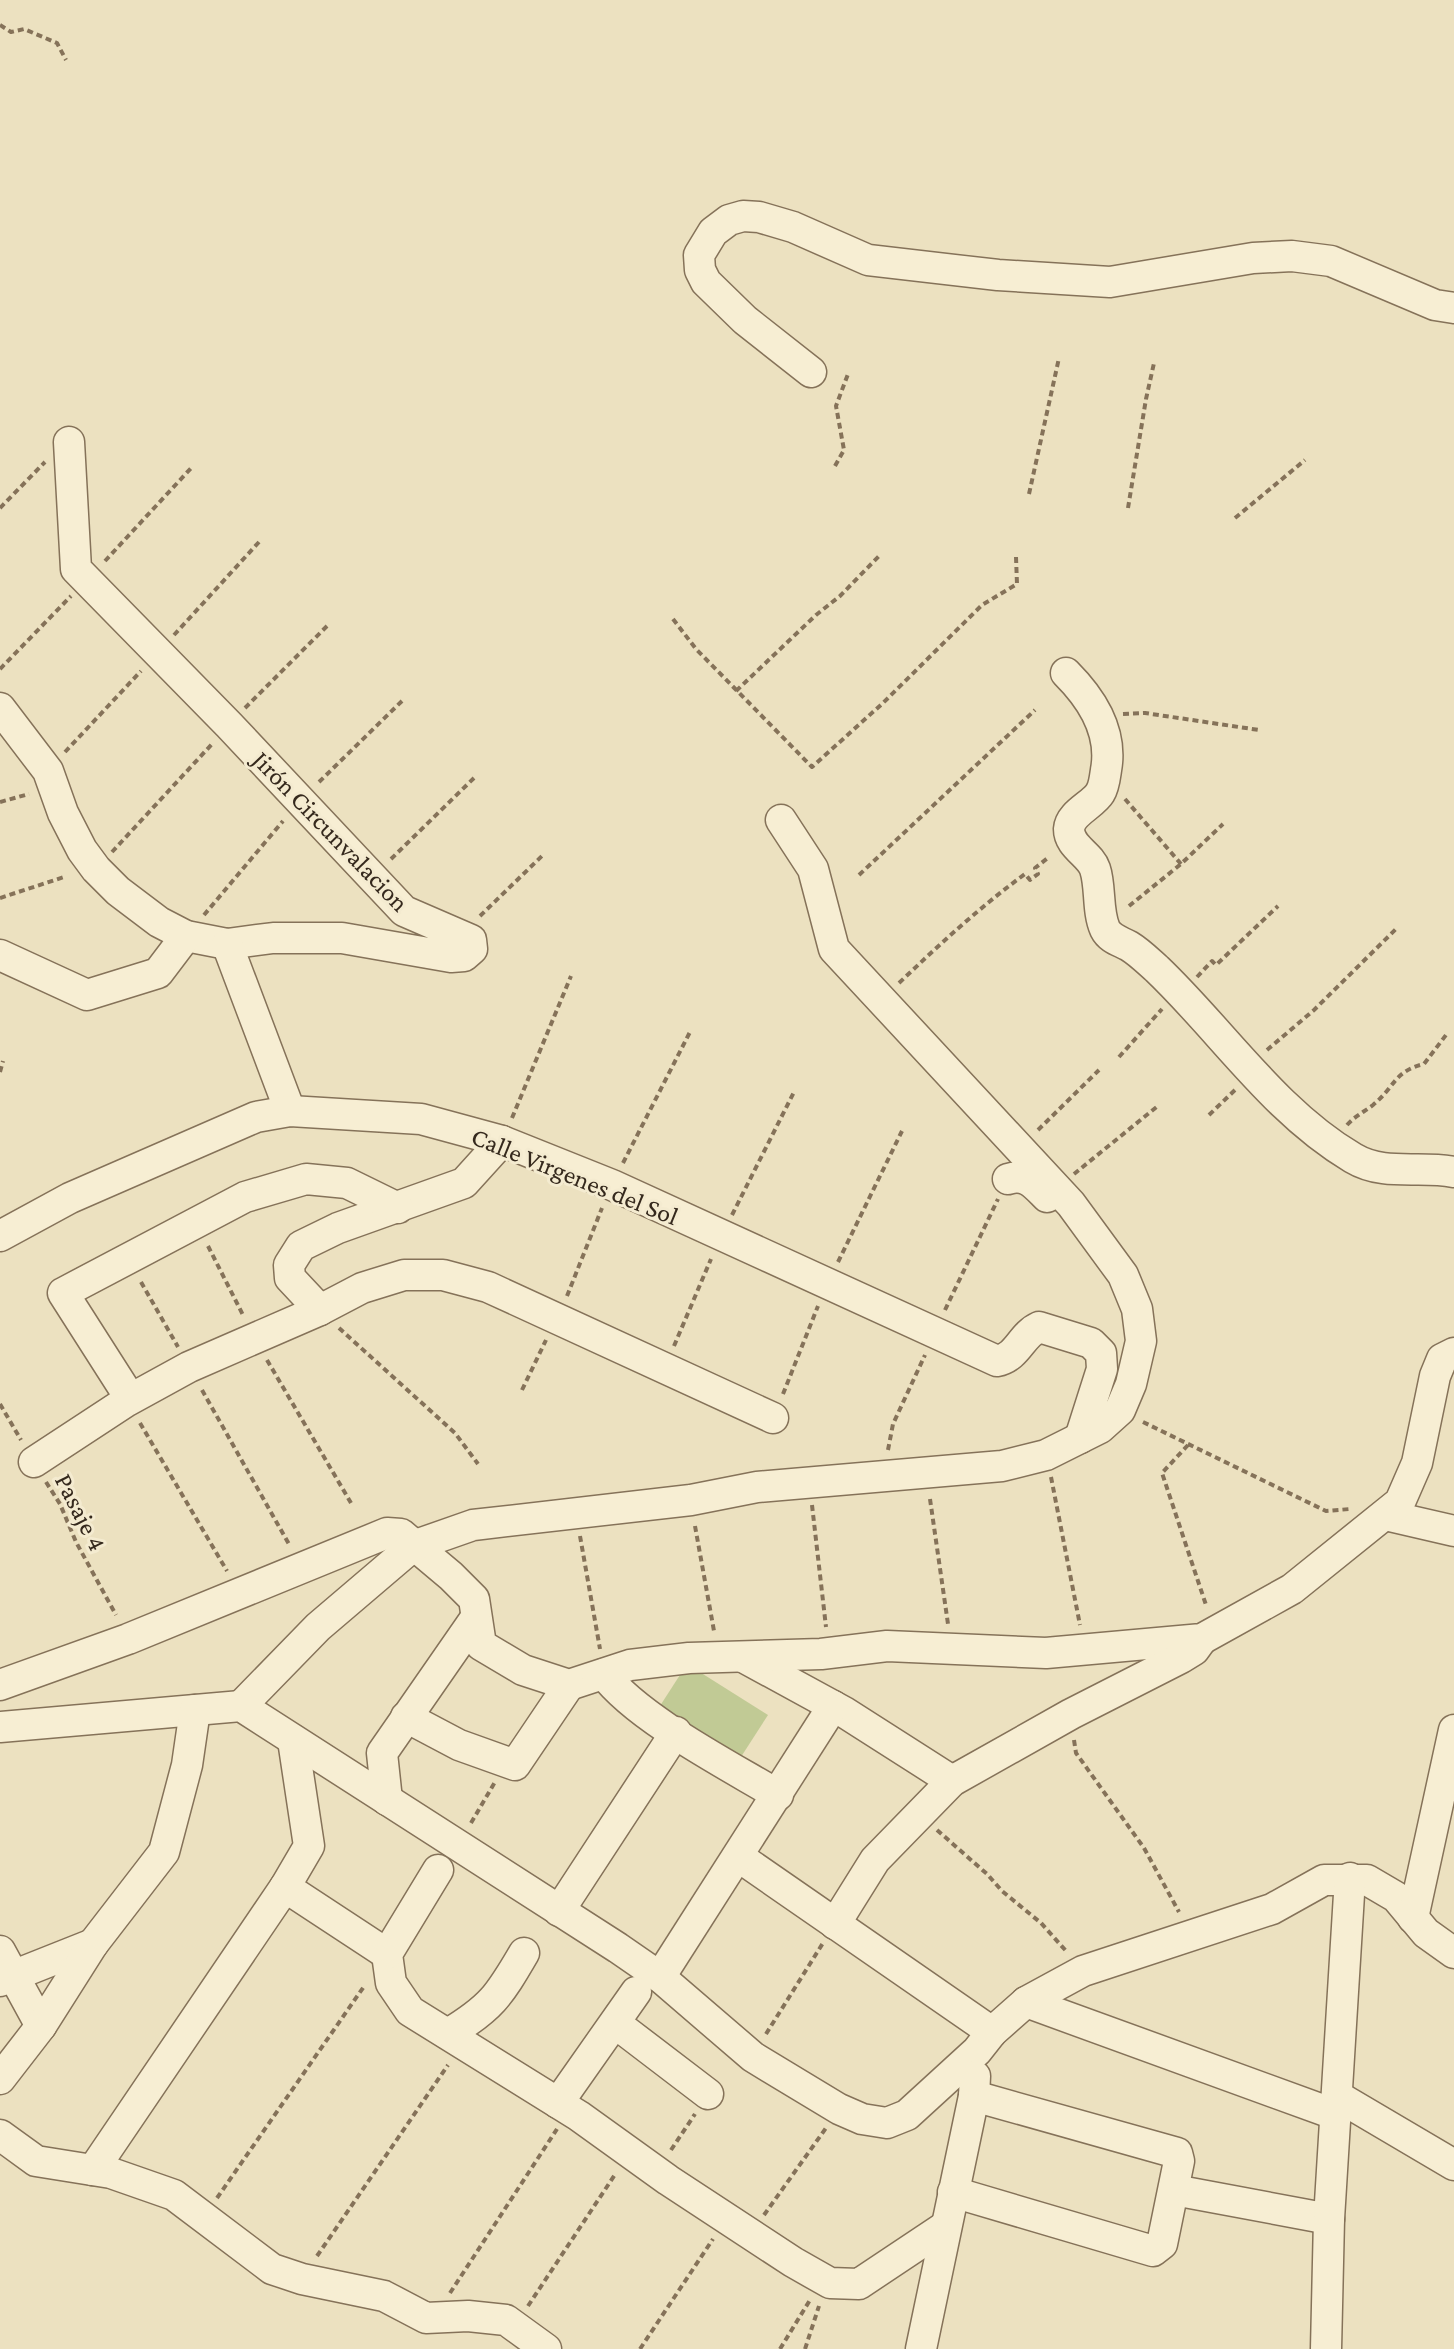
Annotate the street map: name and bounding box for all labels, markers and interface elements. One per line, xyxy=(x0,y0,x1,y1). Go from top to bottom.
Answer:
street label: Jirón Circunvalacion xyxy=(245,744,415,918)
street label: Calle Virgenes del Sol xyxy=(467,1122,683,1231)
street label: Pasaje 4 xyxy=(49,1469,112,1556)

